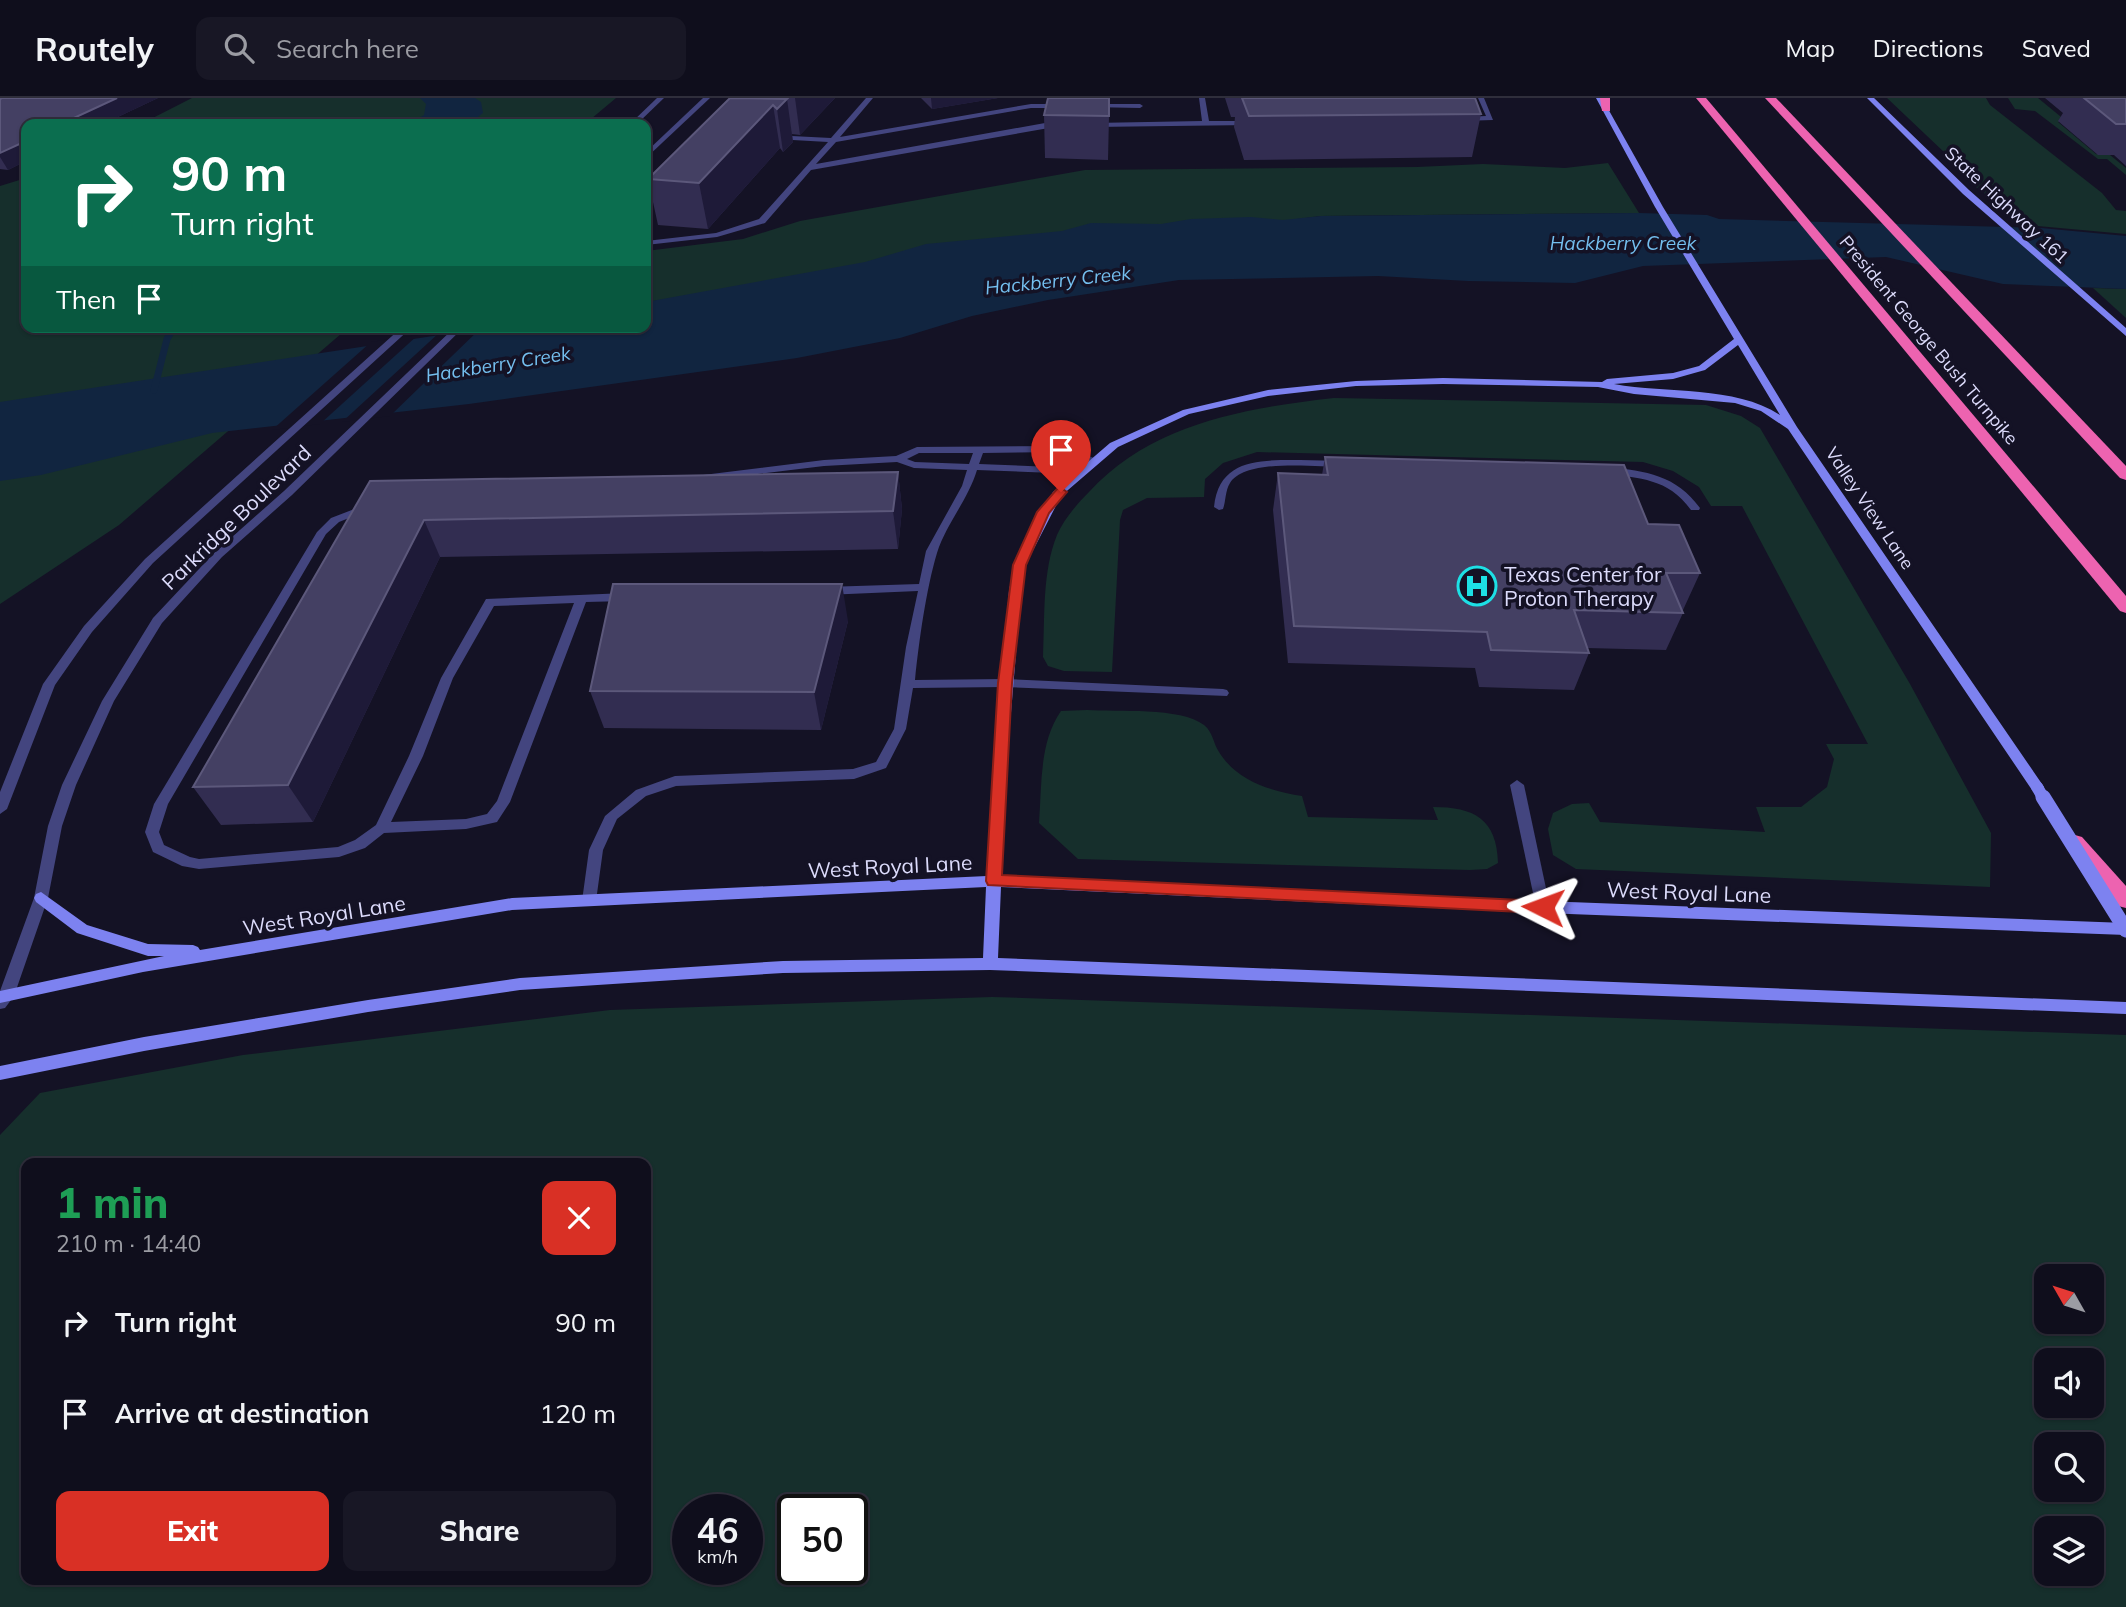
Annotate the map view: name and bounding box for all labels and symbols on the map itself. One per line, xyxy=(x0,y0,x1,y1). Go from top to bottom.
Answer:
street label: State Highway 161 xyxy=(1940,142,2074,268)
water label: Hackberry Creek xyxy=(1550,231,1697,255)
street label: President George Bush Turnpike xyxy=(1835,231,2023,449)
water label: Hackberry Creek xyxy=(984,260,1133,300)
water label: Hackberry Creek xyxy=(424,340,573,387)
pin xyxy=(1031,420,1091,492)
street label: Parkridge Boulevard xyxy=(156,439,316,595)
street label: Valley View Lane xyxy=(1821,442,1919,574)
place label: Texas Center for Proton Therapy xyxy=(1504,561,1662,611)
hospital icon: Texas Center for Proton Therapy xyxy=(1456,565,1498,607)
street label: West Royal Lane xyxy=(807,849,973,883)
position arrow xyxy=(1506,870,1580,944)
street label: West Royal Lane xyxy=(1606,876,1772,908)
street label: West Royal Lane xyxy=(241,889,407,941)
north arrow xyxy=(2034,1264,2104,1334)
speed limit sign: 50 xyxy=(777,1494,868,1585)

